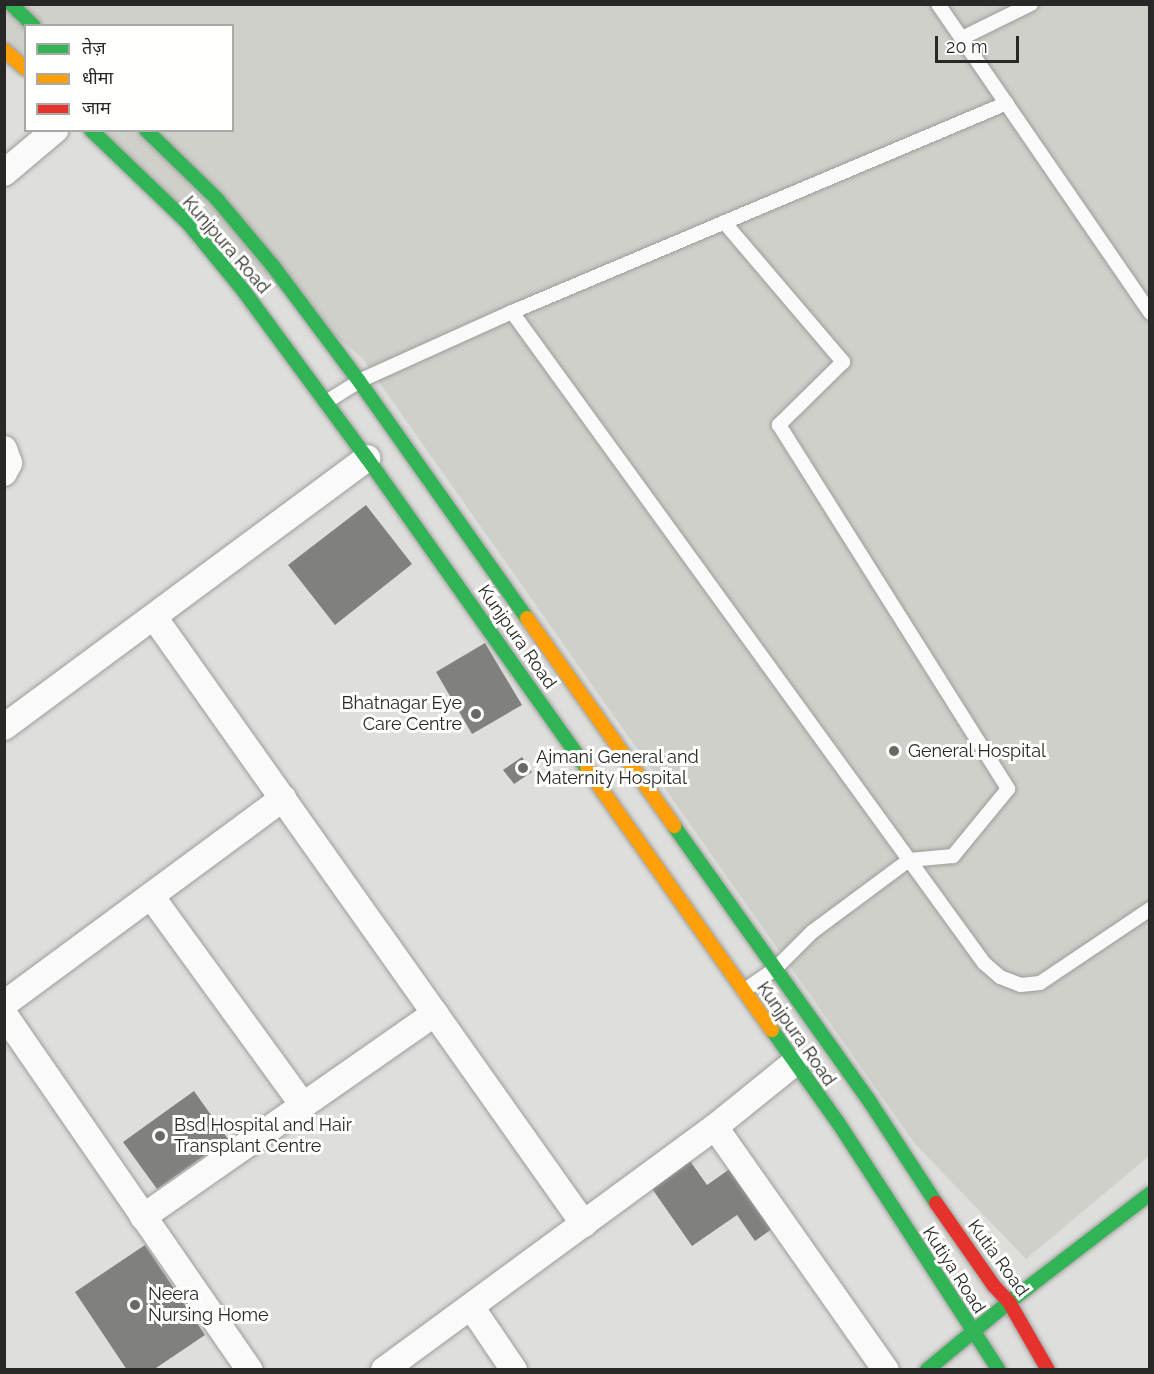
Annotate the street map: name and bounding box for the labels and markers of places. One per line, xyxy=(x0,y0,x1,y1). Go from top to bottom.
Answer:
place label: Bhatnagar Eye Care Centre xyxy=(341,693,462,736)
marker: Bhatnagar Eye Care Centre xyxy=(467,705,485,723)
place label: General Hospital xyxy=(908,740,1046,762)
marker: General Hospital xyxy=(885,742,903,760)
place label: Ajmani General and Maternity Hospital xyxy=(536,747,699,789)
marker: Ajmani General and Maternity Hospital xyxy=(514,759,532,777)
place label: Bsd Hospital and Hair Transplant Centre xyxy=(174,1115,353,1158)
marker: Bsd Hospital and Hair Transplant Centre xyxy=(151,1127,169,1145)
place label: Neera Nursing Home xyxy=(148,1284,269,1326)
marker: Neera Nursing Home xyxy=(126,1296,144,1314)

